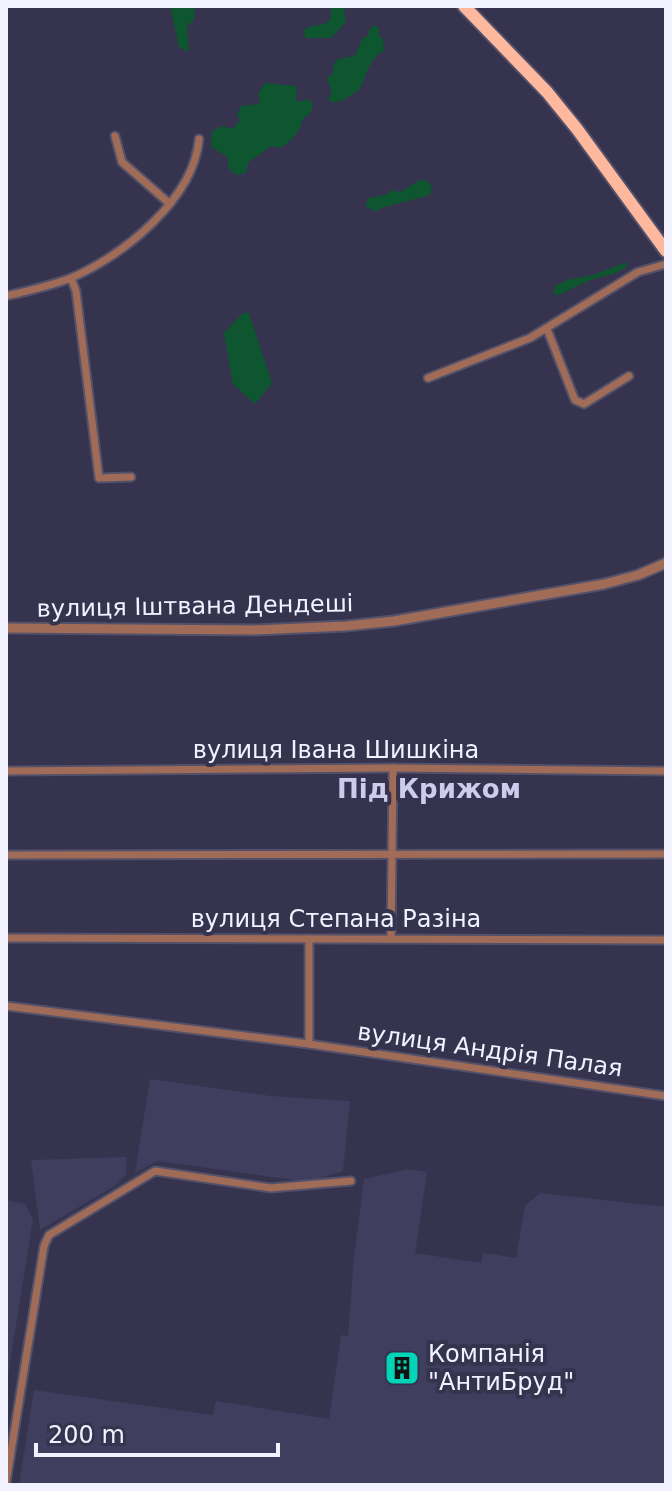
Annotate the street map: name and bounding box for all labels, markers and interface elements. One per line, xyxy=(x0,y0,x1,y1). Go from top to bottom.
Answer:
street label: вулиця Іштвана Дендеші xyxy=(36,589,354,623)
street label: вулиця Івана Шишкіна xyxy=(193,736,479,764)
district label: Під Крижом xyxy=(337,774,521,804)
street label: вулиця Степана Разіна xyxy=(191,905,481,933)
street label: вулиця Андрія Палая xyxy=(356,1018,624,1082)
place label: Компанія "АнтиБруд" xyxy=(428,1340,574,1396)
building icon: Компанія "АнтиБруд" xyxy=(383,1349,421,1387)
scale bar xyxy=(36,1407,278,1457)
text: 200 m xyxy=(48,1421,125,1449)

